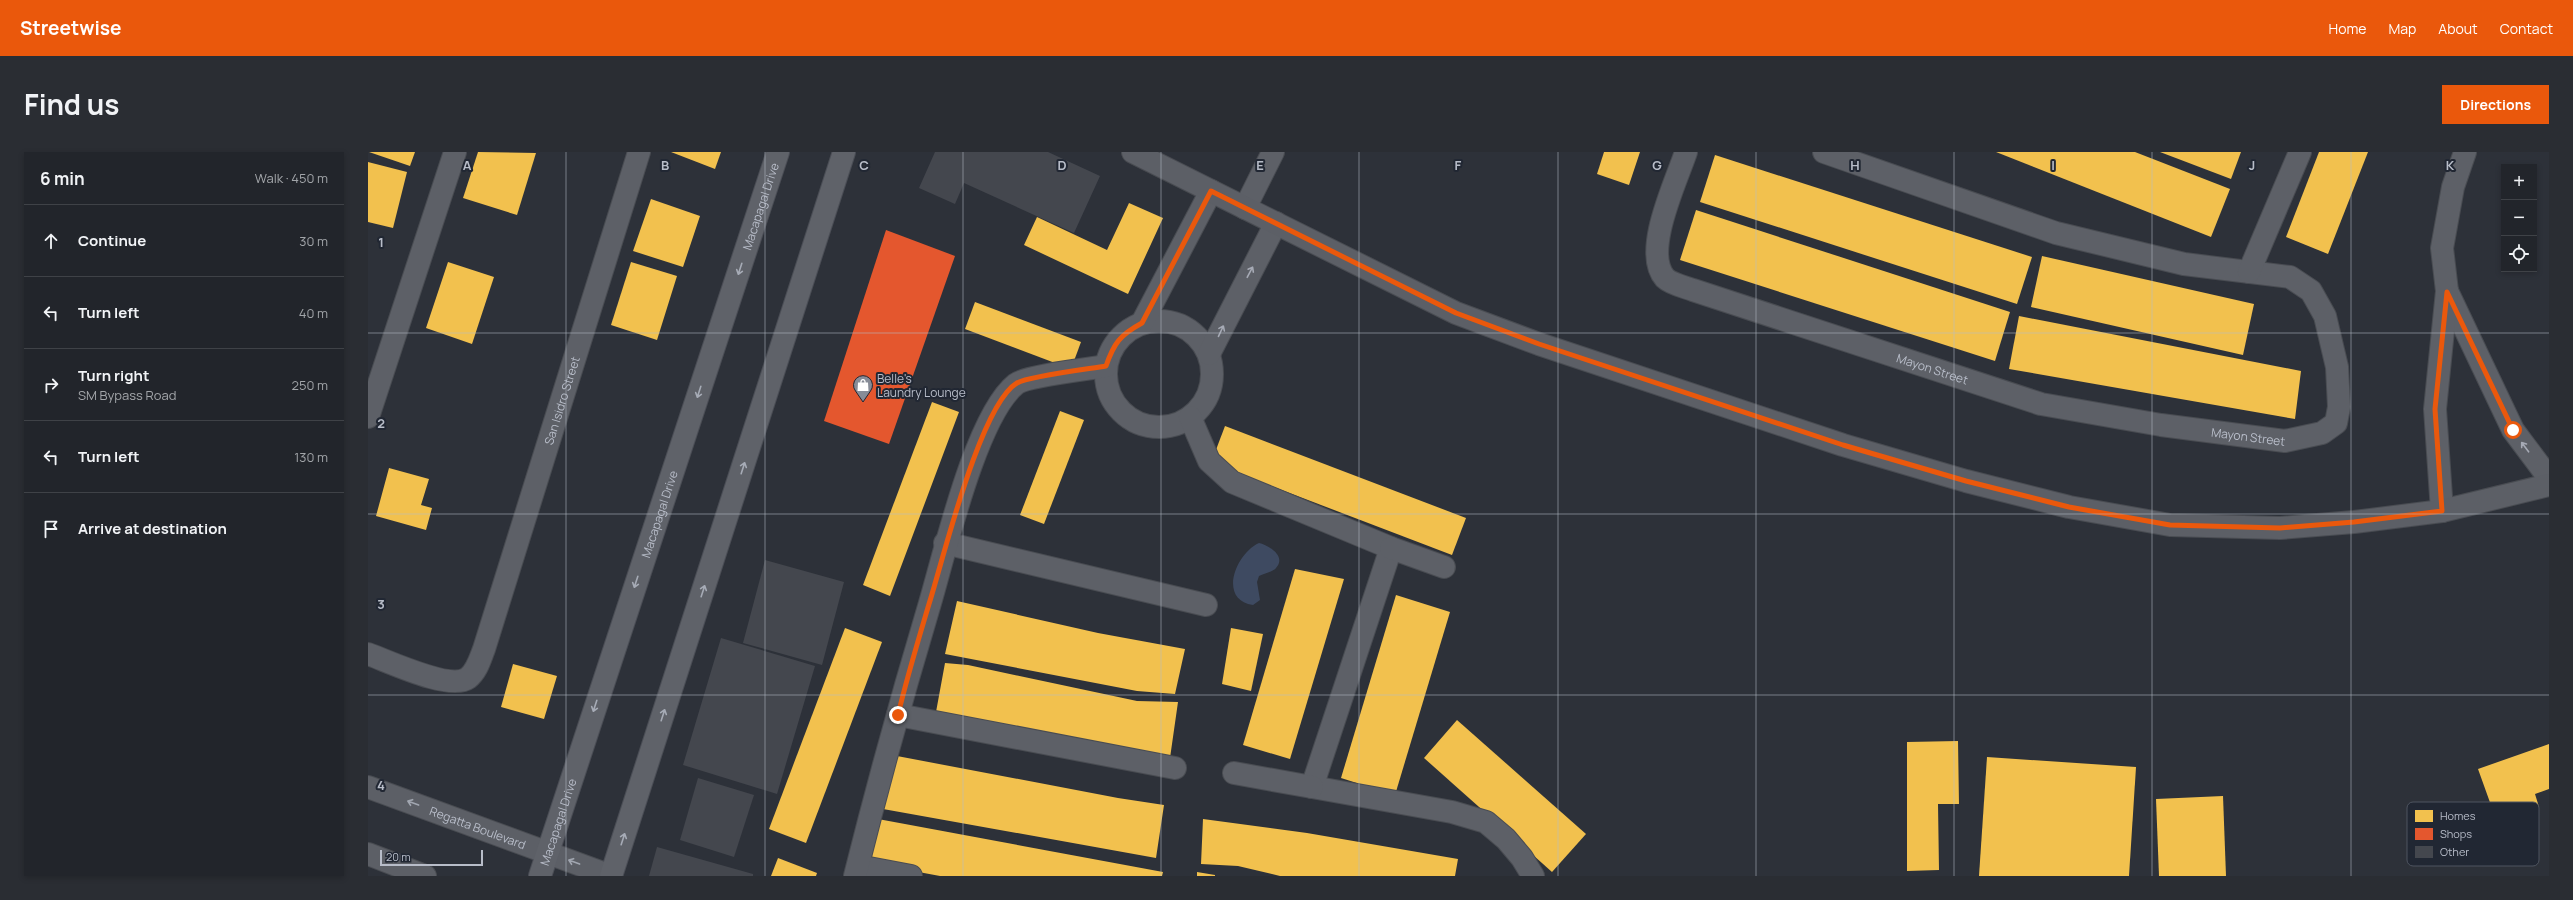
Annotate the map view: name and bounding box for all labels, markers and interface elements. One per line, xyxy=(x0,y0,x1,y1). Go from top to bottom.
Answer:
text: Streetwise xyxy=(20,15,122,41)
text: Home xyxy=(2329,19,2366,38)
text: Map xyxy=(2388,19,2416,38)
text: About xyxy=(2438,19,2478,38)
text: Contact xyxy=(2500,19,2553,38)
text: Find us xyxy=(24,85,119,123)
button: Directions xyxy=(2442,85,2549,124)
text: A xyxy=(463,156,472,174)
text: B xyxy=(661,156,669,174)
text: C xyxy=(859,156,869,174)
text: D xyxy=(1057,156,1067,174)
text: E xyxy=(1256,156,1264,174)
text: F xyxy=(1455,156,1462,174)
text: G xyxy=(1652,156,1662,174)
text: H xyxy=(1850,156,1860,174)
text: I xyxy=(2051,156,2055,174)
text: J xyxy=(2249,156,2255,174)
text: K xyxy=(2446,156,2455,174)
street label: Macapagal Drive xyxy=(738,160,782,252)
map controls xyxy=(2501,164,2537,272)
button: + xyxy=(2501,164,2537,200)
text: 6 min xyxy=(40,167,85,190)
text: Walk · 450 m xyxy=(255,169,328,187)
button: − xyxy=(2501,200,2537,236)
icon: ahead xyxy=(40,230,62,252)
text: Continue xyxy=(78,230,146,251)
text: 30 m xyxy=(299,232,328,250)
text: 1 xyxy=(378,233,384,251)
button: locate xyxy=(2501,236,2537,272)
one-way arrow xyxy=(735,262,743,274)
one-way arrow xyxy=(1247,266,1255,278)
icon: left xyxy=(40,302,62,324)
text: Turn left xyxy=(78,302,140,323)
text: 40 m xyxy=(299,304,328,322)
one-way arrow xyxy=(1218,325,1225,337)
street label: Mayon Street xyxy=(1895,349,1971,388)
street label: San Isidro Street xyxy=(540,354,583,447)
text: Turn right xyxy=(78,365,149,386)
place label: Belle's Laundry Lounge xyxy=(877,370,966,401)
icon: right xyxy=(40,374,62,396)
shop icon: Belle's Laundry Lounge xyxy=(852,374,874,402)
text: 250 m xyxy=(292,376,328,394)
text: SM Bypass Road xyxy=(78,386,176,404)
one-way arrow xyxy=(695,386,702,399)
text: 2 xyxy=(377,414,385,432)
route start xyxy=(2504,421,2522,439)
street label: Mayon Street xyxy=(2210,423,2287,449)
one-way arrow xyxy=(2521,441,2530,452)
icon: left xyxy=(40,446,62,468)
text: Turn left xyxy=(78,446,140,467)
text: 130 m xyxy=(294,448,328,466)
one-way arrow xyxy=(740,461,747,474)
street label: Macapagal Drive xyxy=(637,468,681,560)
icon: arrive xyxy=(40,518,62,540)
text: Arrive at destination xyxy=(78,518,227,539)
one-way arrow xyxy=(632,576,639,589)
one-way arrow xyxy=(700,585,707,598)
text: 3 xyxy=(377,595,385,613)
one-way arrow xyxy=(591,699,599,711)
route end xyxy=(889,706,907,724)
one-way arrow xyxy=(660,709,667,722)
text: 4 xyxy=(377,776,385,794)
street label: Macapagal Drive xyxy=(536,776,580,868)
one-way arrow xyxy=(407,799,419,807)
street label: Regatta Boulevard xyxy=(427,802,528,853)
legend xyxy=(2407,802,2539,866)
text: Homes xyxy=(2440,808,2476,823)
text: Shops xyxy=(2440,826,2472,841)
one-way arrow xyxy=(620,833,627,846)
text: Other xyxy=(2440,844,2469,859)
scale bar xyxy=(380,848,483,867)
text: 20 m xyxy=(386,849,411,864)
one-way arrow xyxy=(569,858,581,866)

